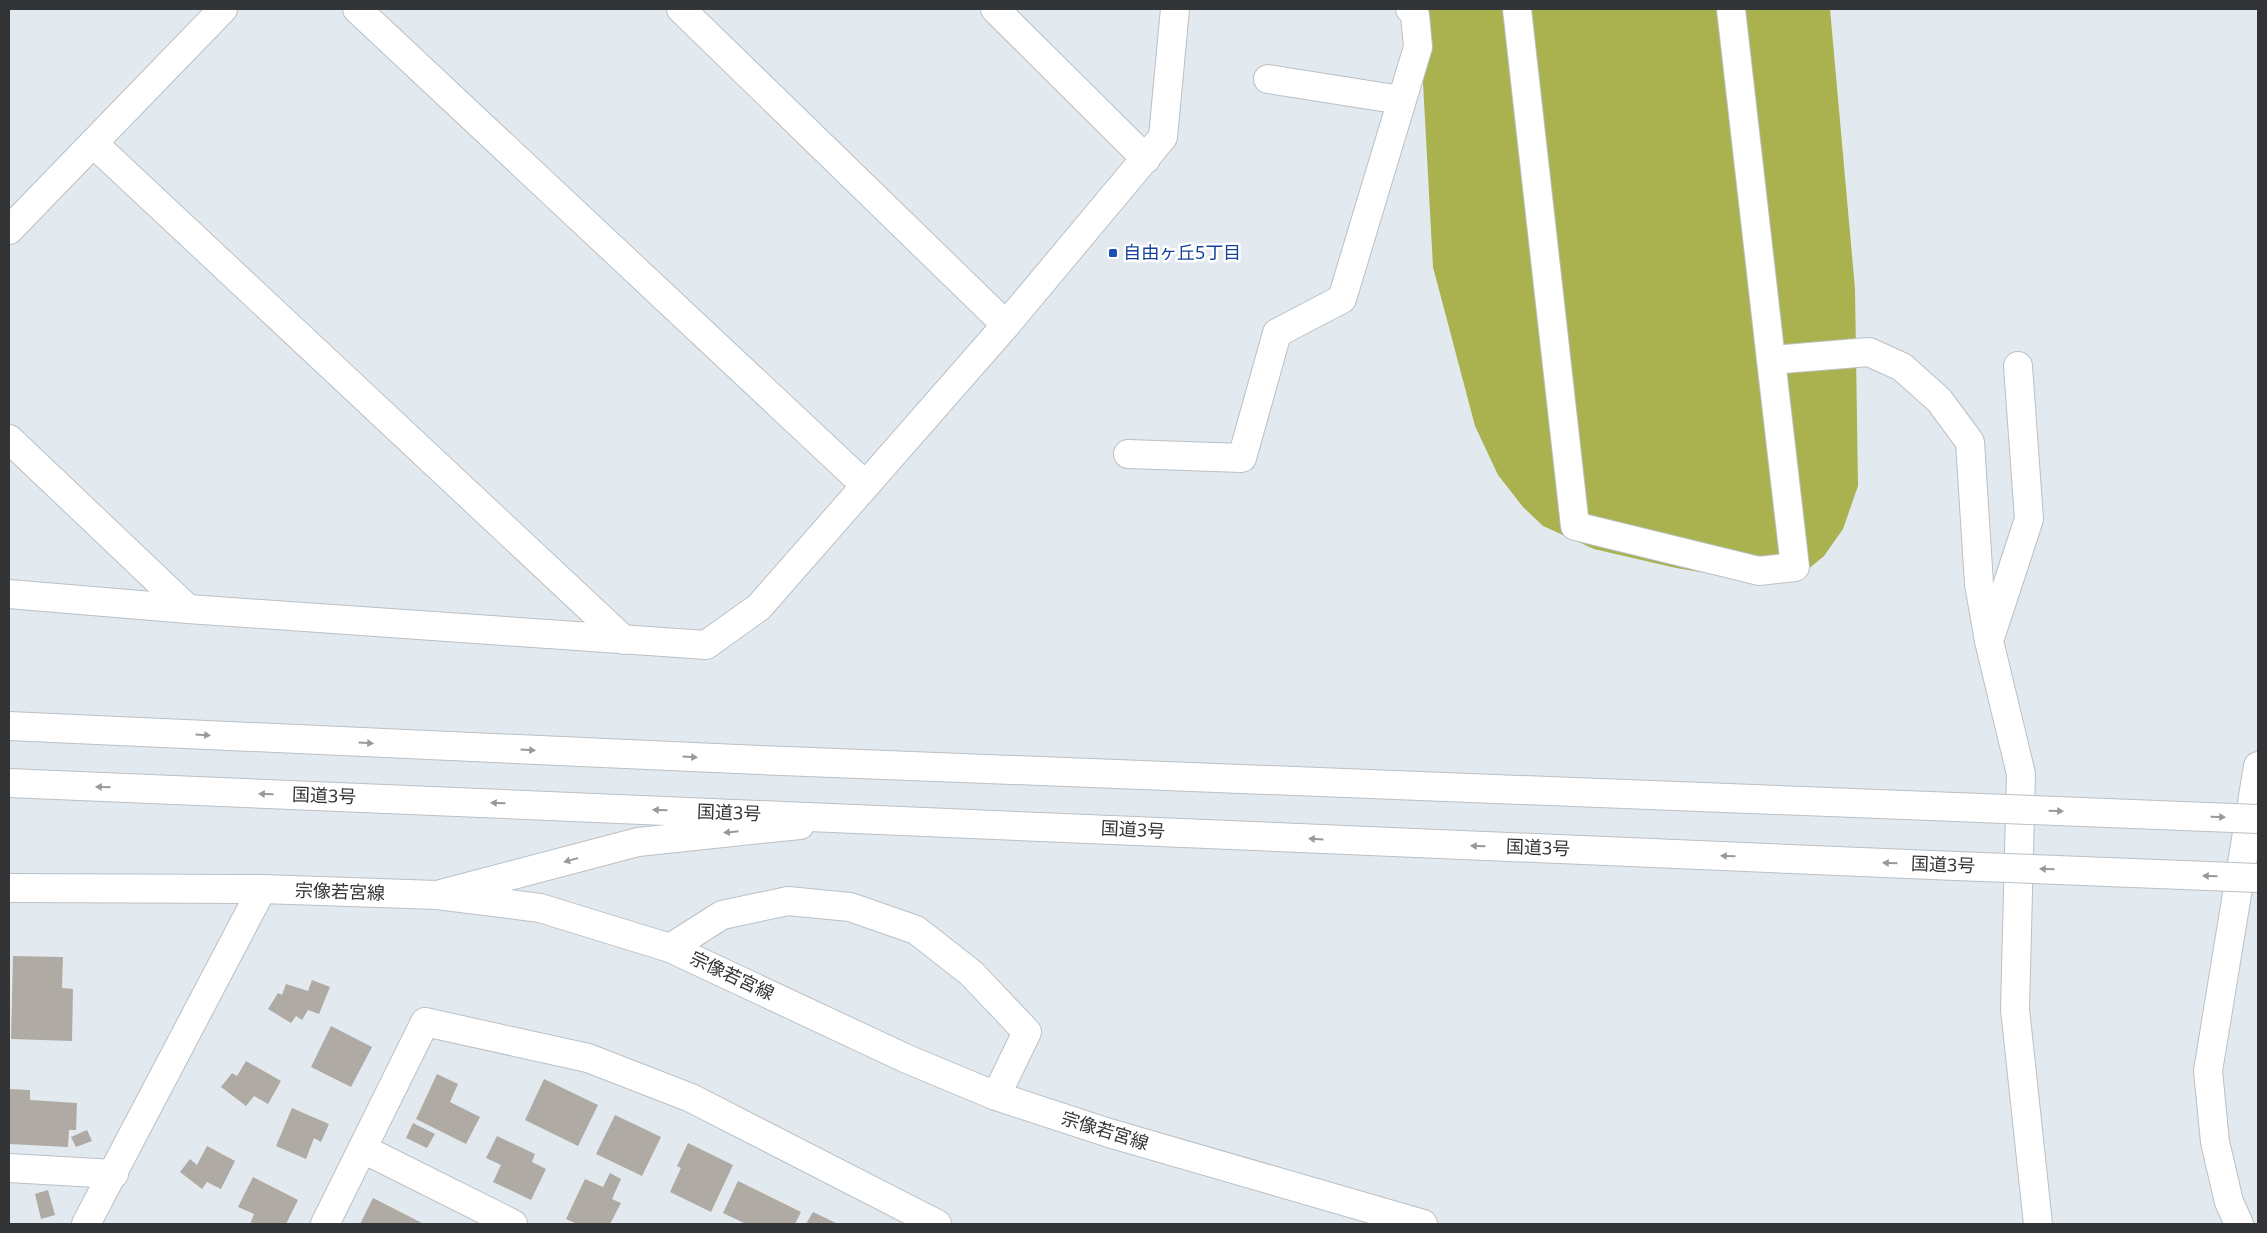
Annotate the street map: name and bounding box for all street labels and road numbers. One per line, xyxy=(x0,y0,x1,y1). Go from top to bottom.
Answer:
street label: 国道3号 xyxy=(291,782,357,808)
street label: 国道3号 xyxy=(696,799,762,825)
street label: 国道3号 xyxy=(1100,815,1166,843)
street label: 国道3号 xyxy=(1505,834,1571,860)
street label: 国道3号 xyxy=(1910,851,1976,877)
street label: 宗像若宮線 xyxy=(295,877,385,905)
street label: 宗像若宮線 xyxy=(687,945,778,1005)
street label: 宗像若宮線 xyxy=(1059,1105,1152,1155)

